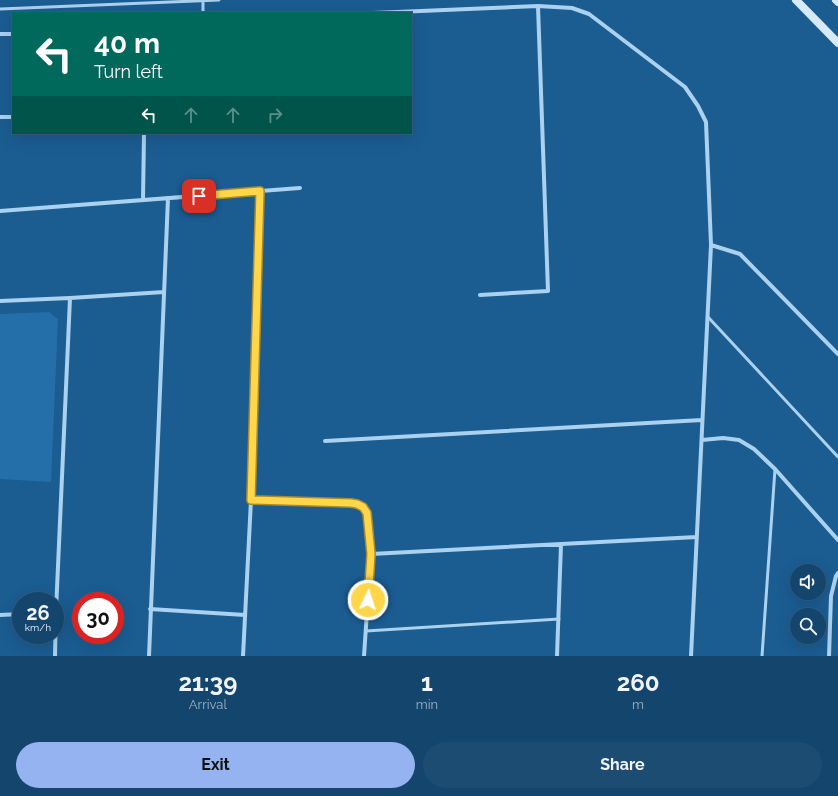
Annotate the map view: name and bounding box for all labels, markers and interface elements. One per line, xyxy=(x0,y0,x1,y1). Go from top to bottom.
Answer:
text: 40 m xyxy=(94,27,160,60)
icon: left xyxy=(28,28,80,80)
text: Turn left xyxy=(94,61,163,82)
icon: left xyxy=(138,104,160,126)
icon: ahead xyxy=(180,104,202,126)
icon: ahead xyxy=(222,104,244,126)
icon: right xyxy=(264,104,286,126)
pin xyxy=(182,179,216,213)
icon: arrive xyxy=(188,185,210,207)
map controls xyxy=(790,564,826,644)
button: sound xyxy=(790,564,826,600)
position arrow xyxy=(347,579,389,621)
speed limit sign: 30 xyxy=(72,592,124,644)
text: 26 xyxy=(26,601,50,625)
button: search xyxy=(790,608,826,644)
text: km/h xyxy=(25,622,51,633)
text: 21:39 xyxy=(178,668,237,697)
text: 1 xyxy=(421,668,433,697)
text: 260 xyxy=(617,668,659,697)
text: Arrival xyxy=(189,697,227,712)
text: min xyxy=(416,697,438,712)
text: m xyxy=(632,697,644,712)
button: Exit xyxy=(16,742,415,788)
button: Share xyxy=(423,742,822,788)

